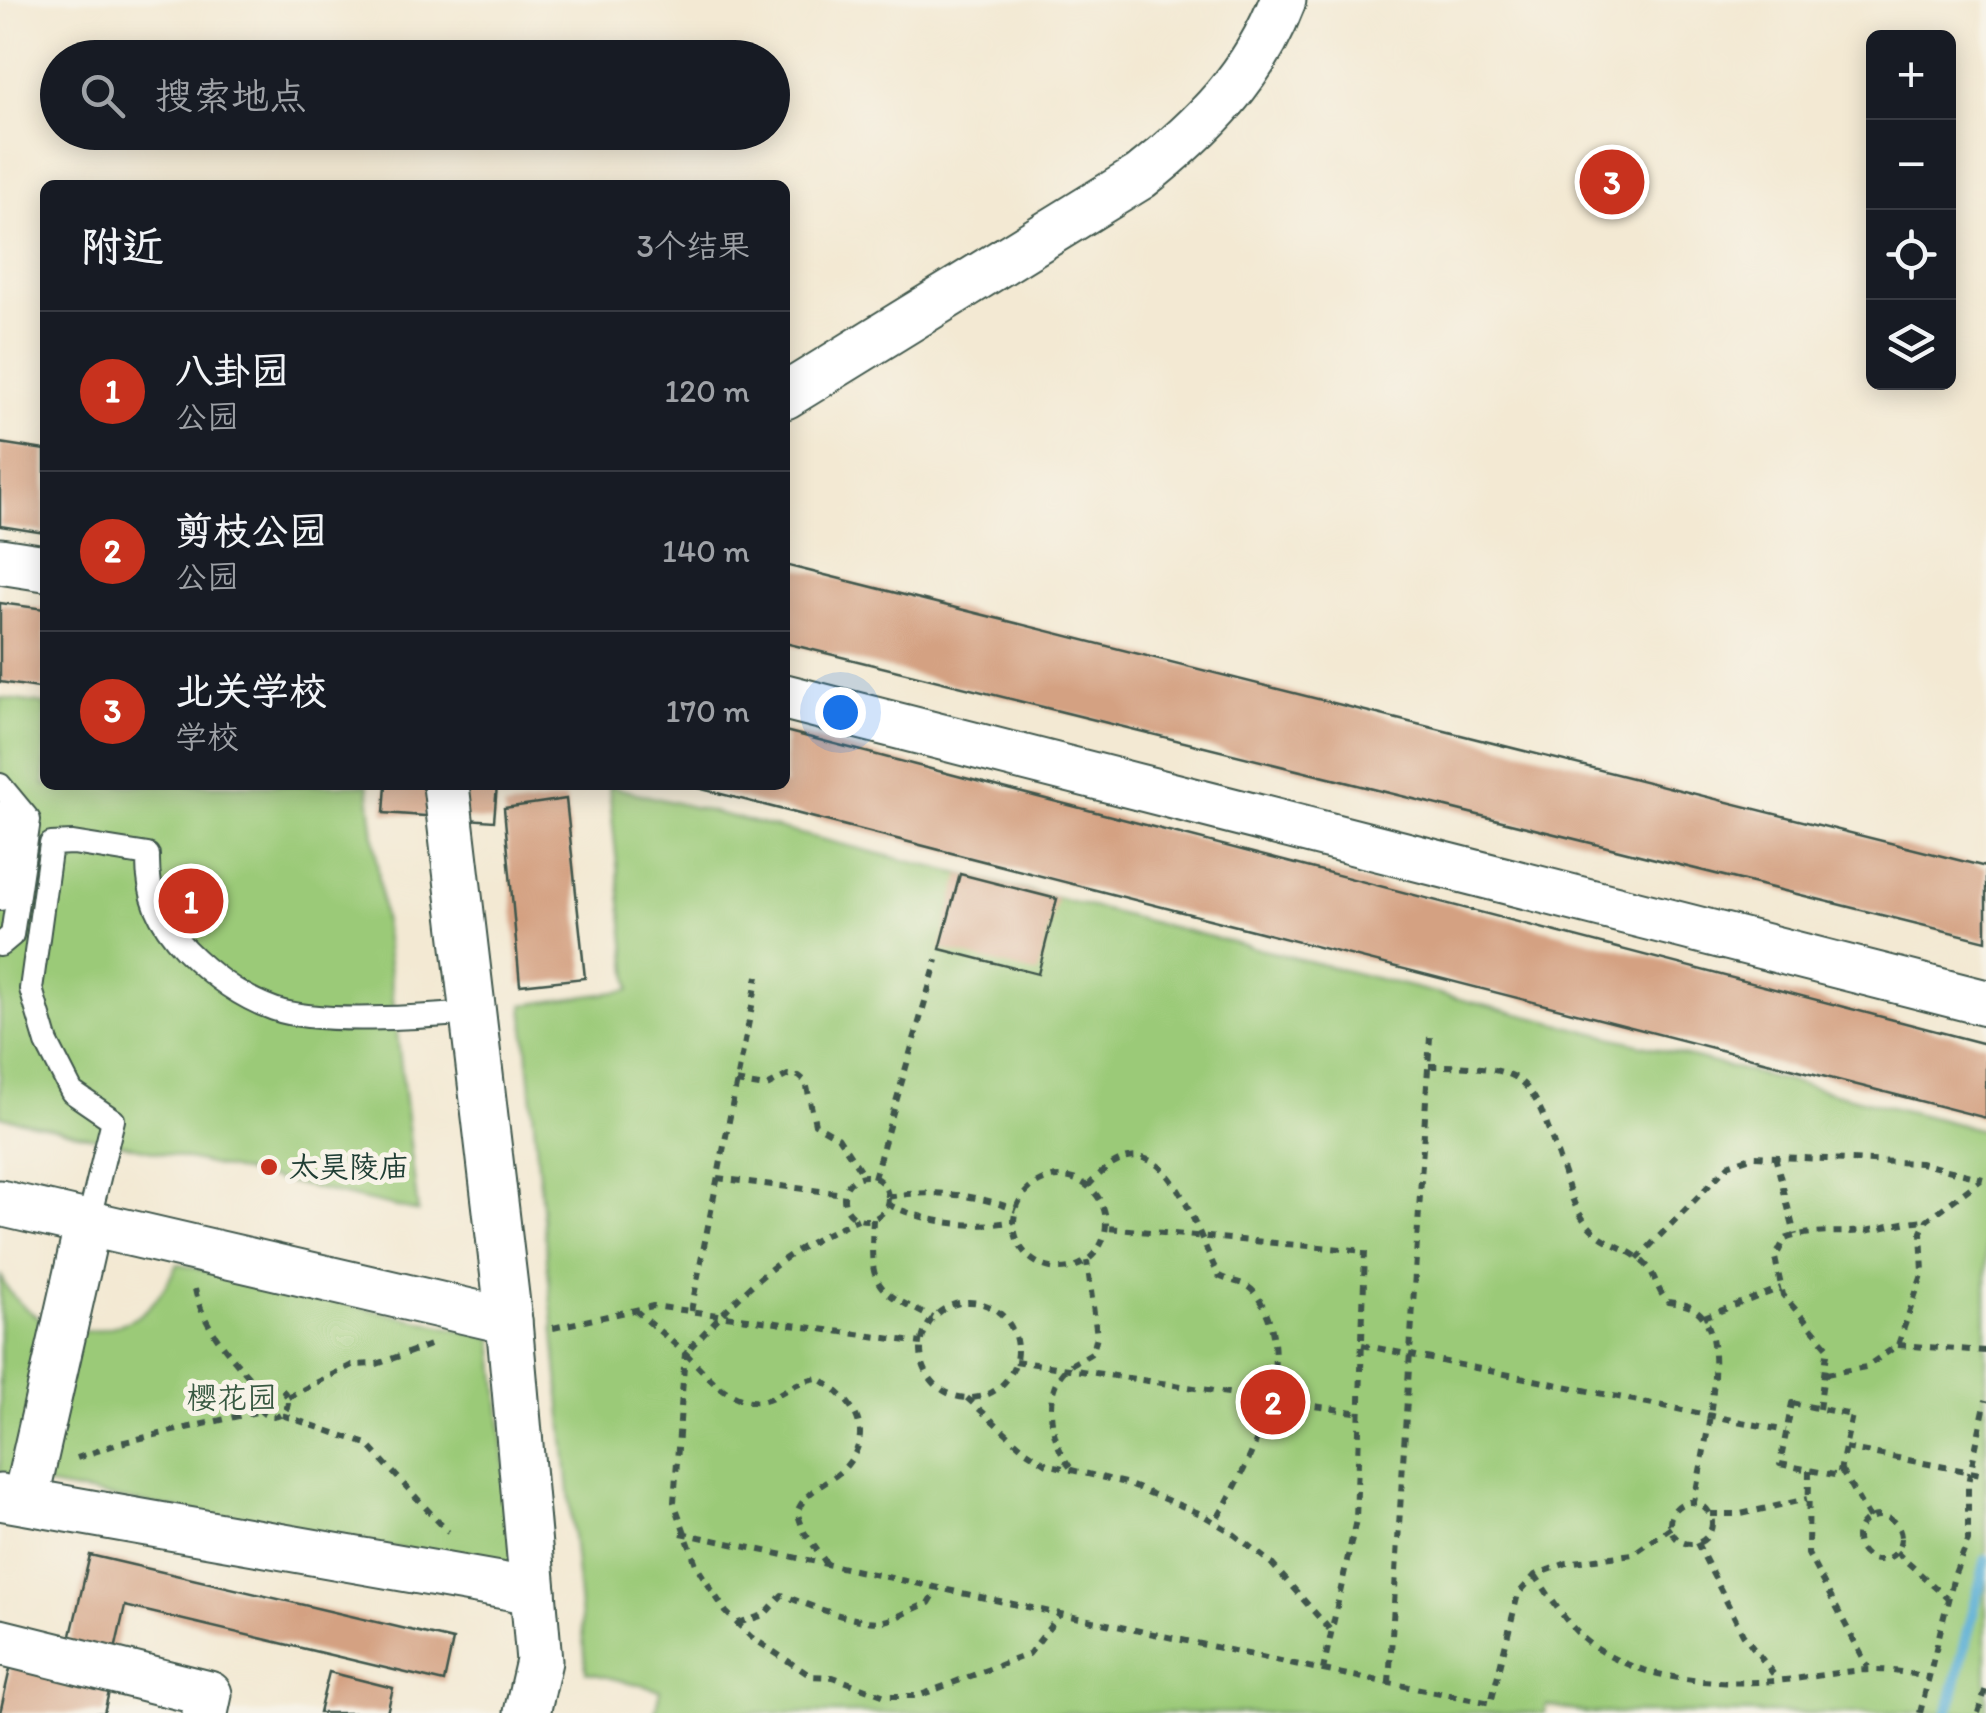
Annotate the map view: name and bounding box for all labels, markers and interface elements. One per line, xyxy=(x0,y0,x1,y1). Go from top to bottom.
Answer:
map controls xyxy=(1866,30,1956,390)
button: + xyxy=(1866,30,1956,120)
search box xyxy=(40,40,790,150)
icon: search xyxy=(75,68,130,123)
text: 搜索地点 xyxy=(155,73,307,119)
button: − xyxy=(1866,120,1956,210)
pin: 3 xyxy=(1580,144,1644,220)
button: locate xyxy=(1866,210,1956,300)
text: 附近 xyxy=(80,221,164,272)
text: 3个结果 xyxy=(637,227,750,265)
button: layers xyxy=(1866,300,1956,390)
text: 八卦园 xyxy=(175,348,289,394)
text: 1 xyxy=(105,372,120,410)
text: 120 m xyxy=(664,372,750,410)
text: 公园 xyxy=(175,398,239,436)
text: 剪枝公园 xyxy=(175,508,327,554)
text: 2 xyxy=(104,532,121,570)
text: 140 m xyxy=(662,532,750,570)
text: 公园 xyxy=(175,558,239,596)
text: 北关学校 xyxy=(175,668,327,714)
your location xyxy=(815,687,866,738)
text: 3 xyxy=(104,692,121,730)
text: 170 m xyxy=(665,692,750,730)
text: 学校 xyxy=(175,718,239,756)
pin: 1 xyxy=(158,864,224,938)
place label: 太昊陵庙 xyxy=(289,1148,409,1185)
marker: 太昊陵庙 xyxy=(258,1156,280,1178)
pin: 2 xyxy=(1240,1364,1306,1440)
park label: 樱花园 xyxy=(187,1379,277,1416)

